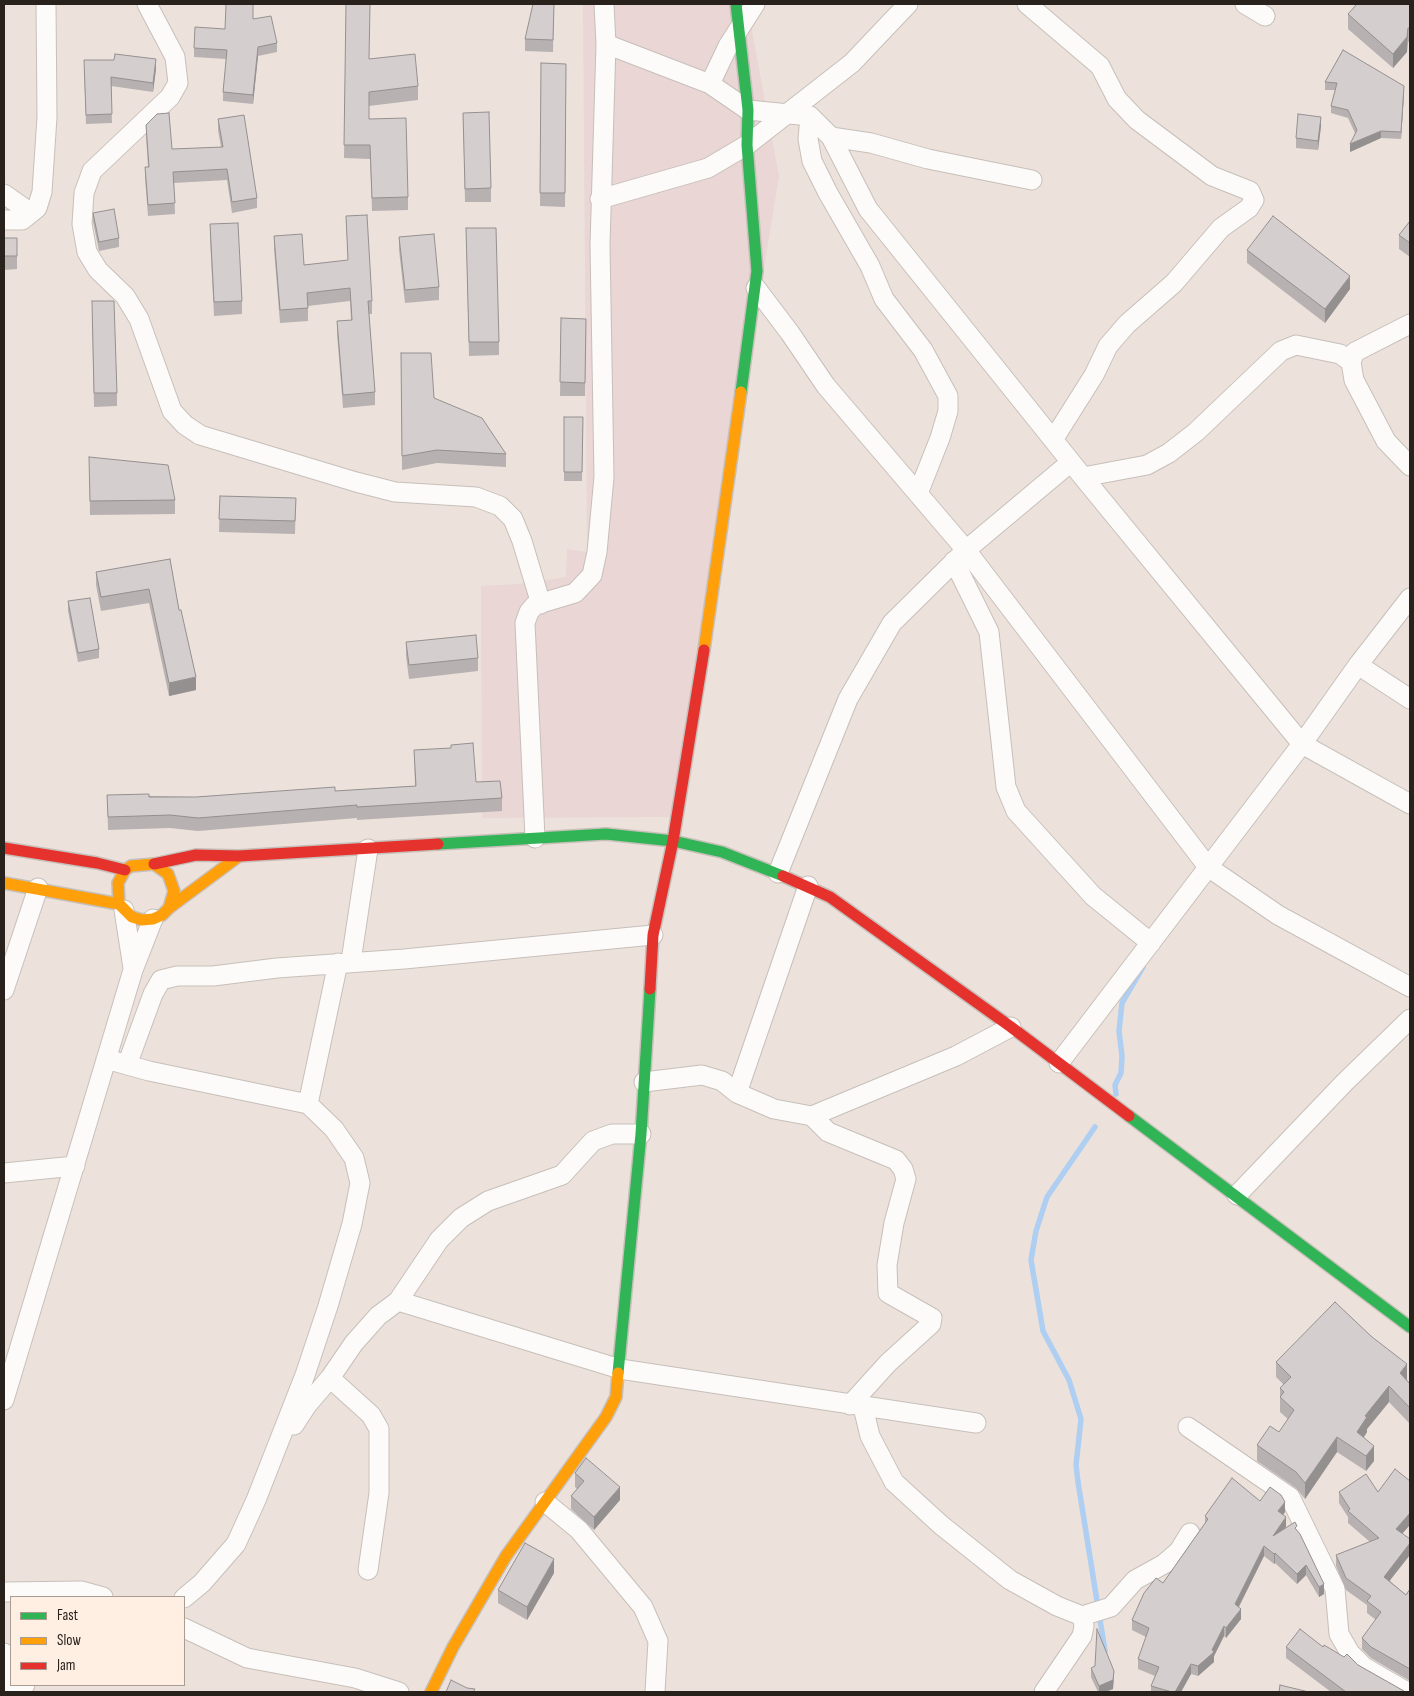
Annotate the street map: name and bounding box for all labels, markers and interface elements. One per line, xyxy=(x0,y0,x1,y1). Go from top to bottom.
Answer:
legend xyxy=(10,1596,185,1686)
text: Fast xyxy=(57,1606,78,1625)
text: Slow xyxy=(57,1631,81,1650)
text: Jam xyxy=(57,1656,75,1675)

